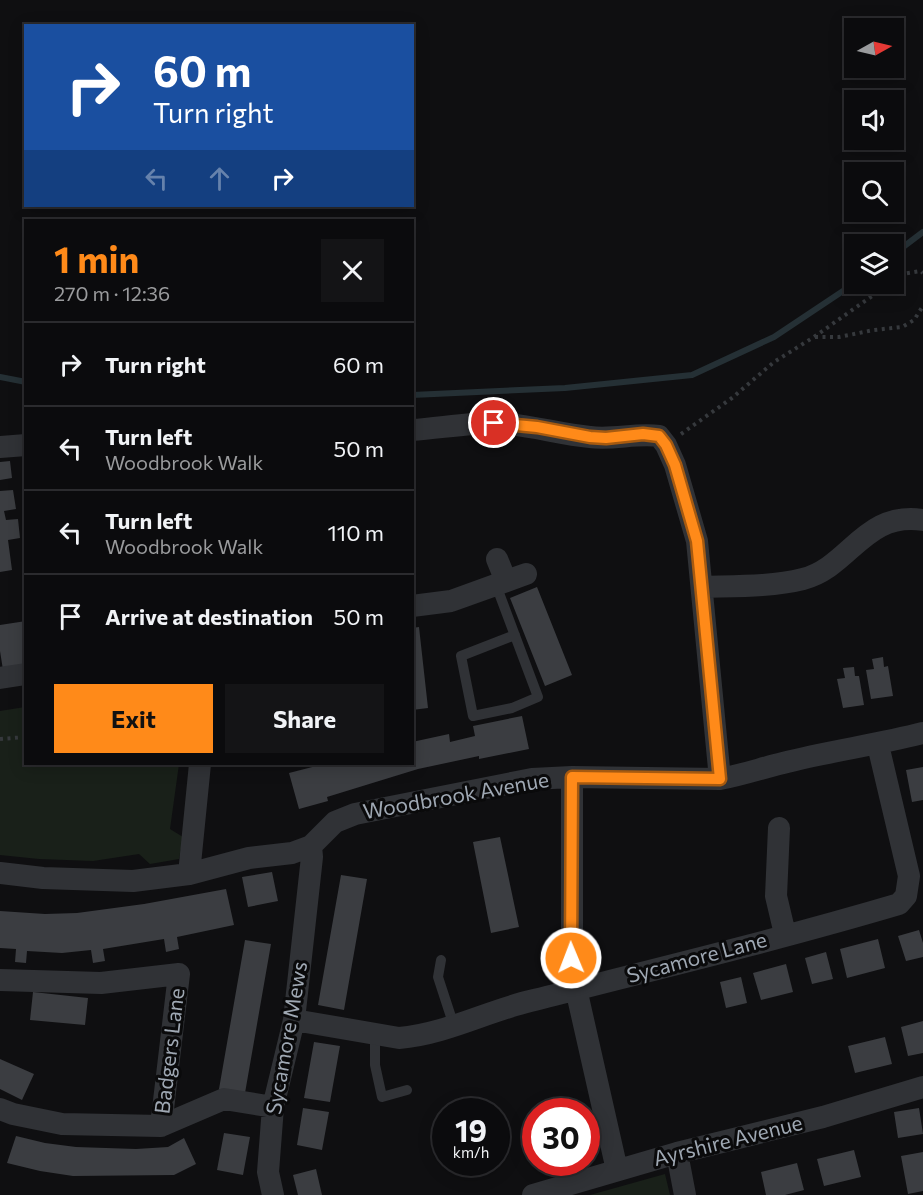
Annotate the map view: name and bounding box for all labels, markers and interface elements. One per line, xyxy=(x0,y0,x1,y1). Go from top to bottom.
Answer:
north arrow xyxy=(844,18,904,78)
map controls xyxy=(844,18,904,294)
text: 60 m xyxy=(153,44,252,96)
icon: right xyxy=(54,48,132,126)
button: sound xyxy=(844,90,904,150)
text: Turn right xyxy=(153,96,273,129)
icon: left xyxy=(140,162,173,195)
icon: ahead xyxy=(203,162,236,195)
icon: right xyxy=(266,162,299,195)
button: search xyxy=(844,162,904,222)
button: layers xyxy=(844,234,904,294)
text: 1 min xyxy=(54,236,139,280)
button: close xyxy=(321,239,384,302)
text: 270 m · 12:36 xyxy=(54,281,170,305)
icon: right xyxy=(54,348,87,381)
text: Turn right xyxy=(105,351,206,378)
text: 60 m xyxy=(333,351,384,378)
pin xyxy=(468,397,519,448)
icon: arrive xyxy=(477,406,510,439)
text: Turn left xyxy=(105,423,192,450)
icon: left xyxy=(54,432,87,465)
text: 50 m xyxy=(334,435,384,462)
text: Woodbrook Walk xyxy=(105,450,263,474)
text: Turn left xyxy=(105,507,192,534)
icon: left xyxy=(54,516,87,549)
text: 110 m xyxy=(327,519,384,546)
text: Woodbrook Walk xyxy=(105,534,263,558)
icon: arrive xyxy=(54,600,87,633)
text: Arrive at destination xyxy=(105,603,313,630)
text: 50 m xyxy=(334,603,384,630)
button: Exit xyxy=(54,684,213,753)
button: Share xyxy=(225,684,384,753)
street label: Woodbrook Avenue xyxy=(361,766,551,823)
position arrow xyxy=(539,926,603,990)
street label: Sycamore Lane xyxy=(624,926,769,987)
street label: Sycamore Mews xyxy=(260,959,311,1116)
street label: Badgers Lane xyxy=(148,986,189,1115)
speed limit sign: 30 xyxy=(522,1098,600,1176)
street label: Ayrshire Avenue xyxy=(651,1109,805,1170)
text: 19 xyxy=(455,1111,487,1148)
text: km/h xyxy=(453,1143,489,1161)

